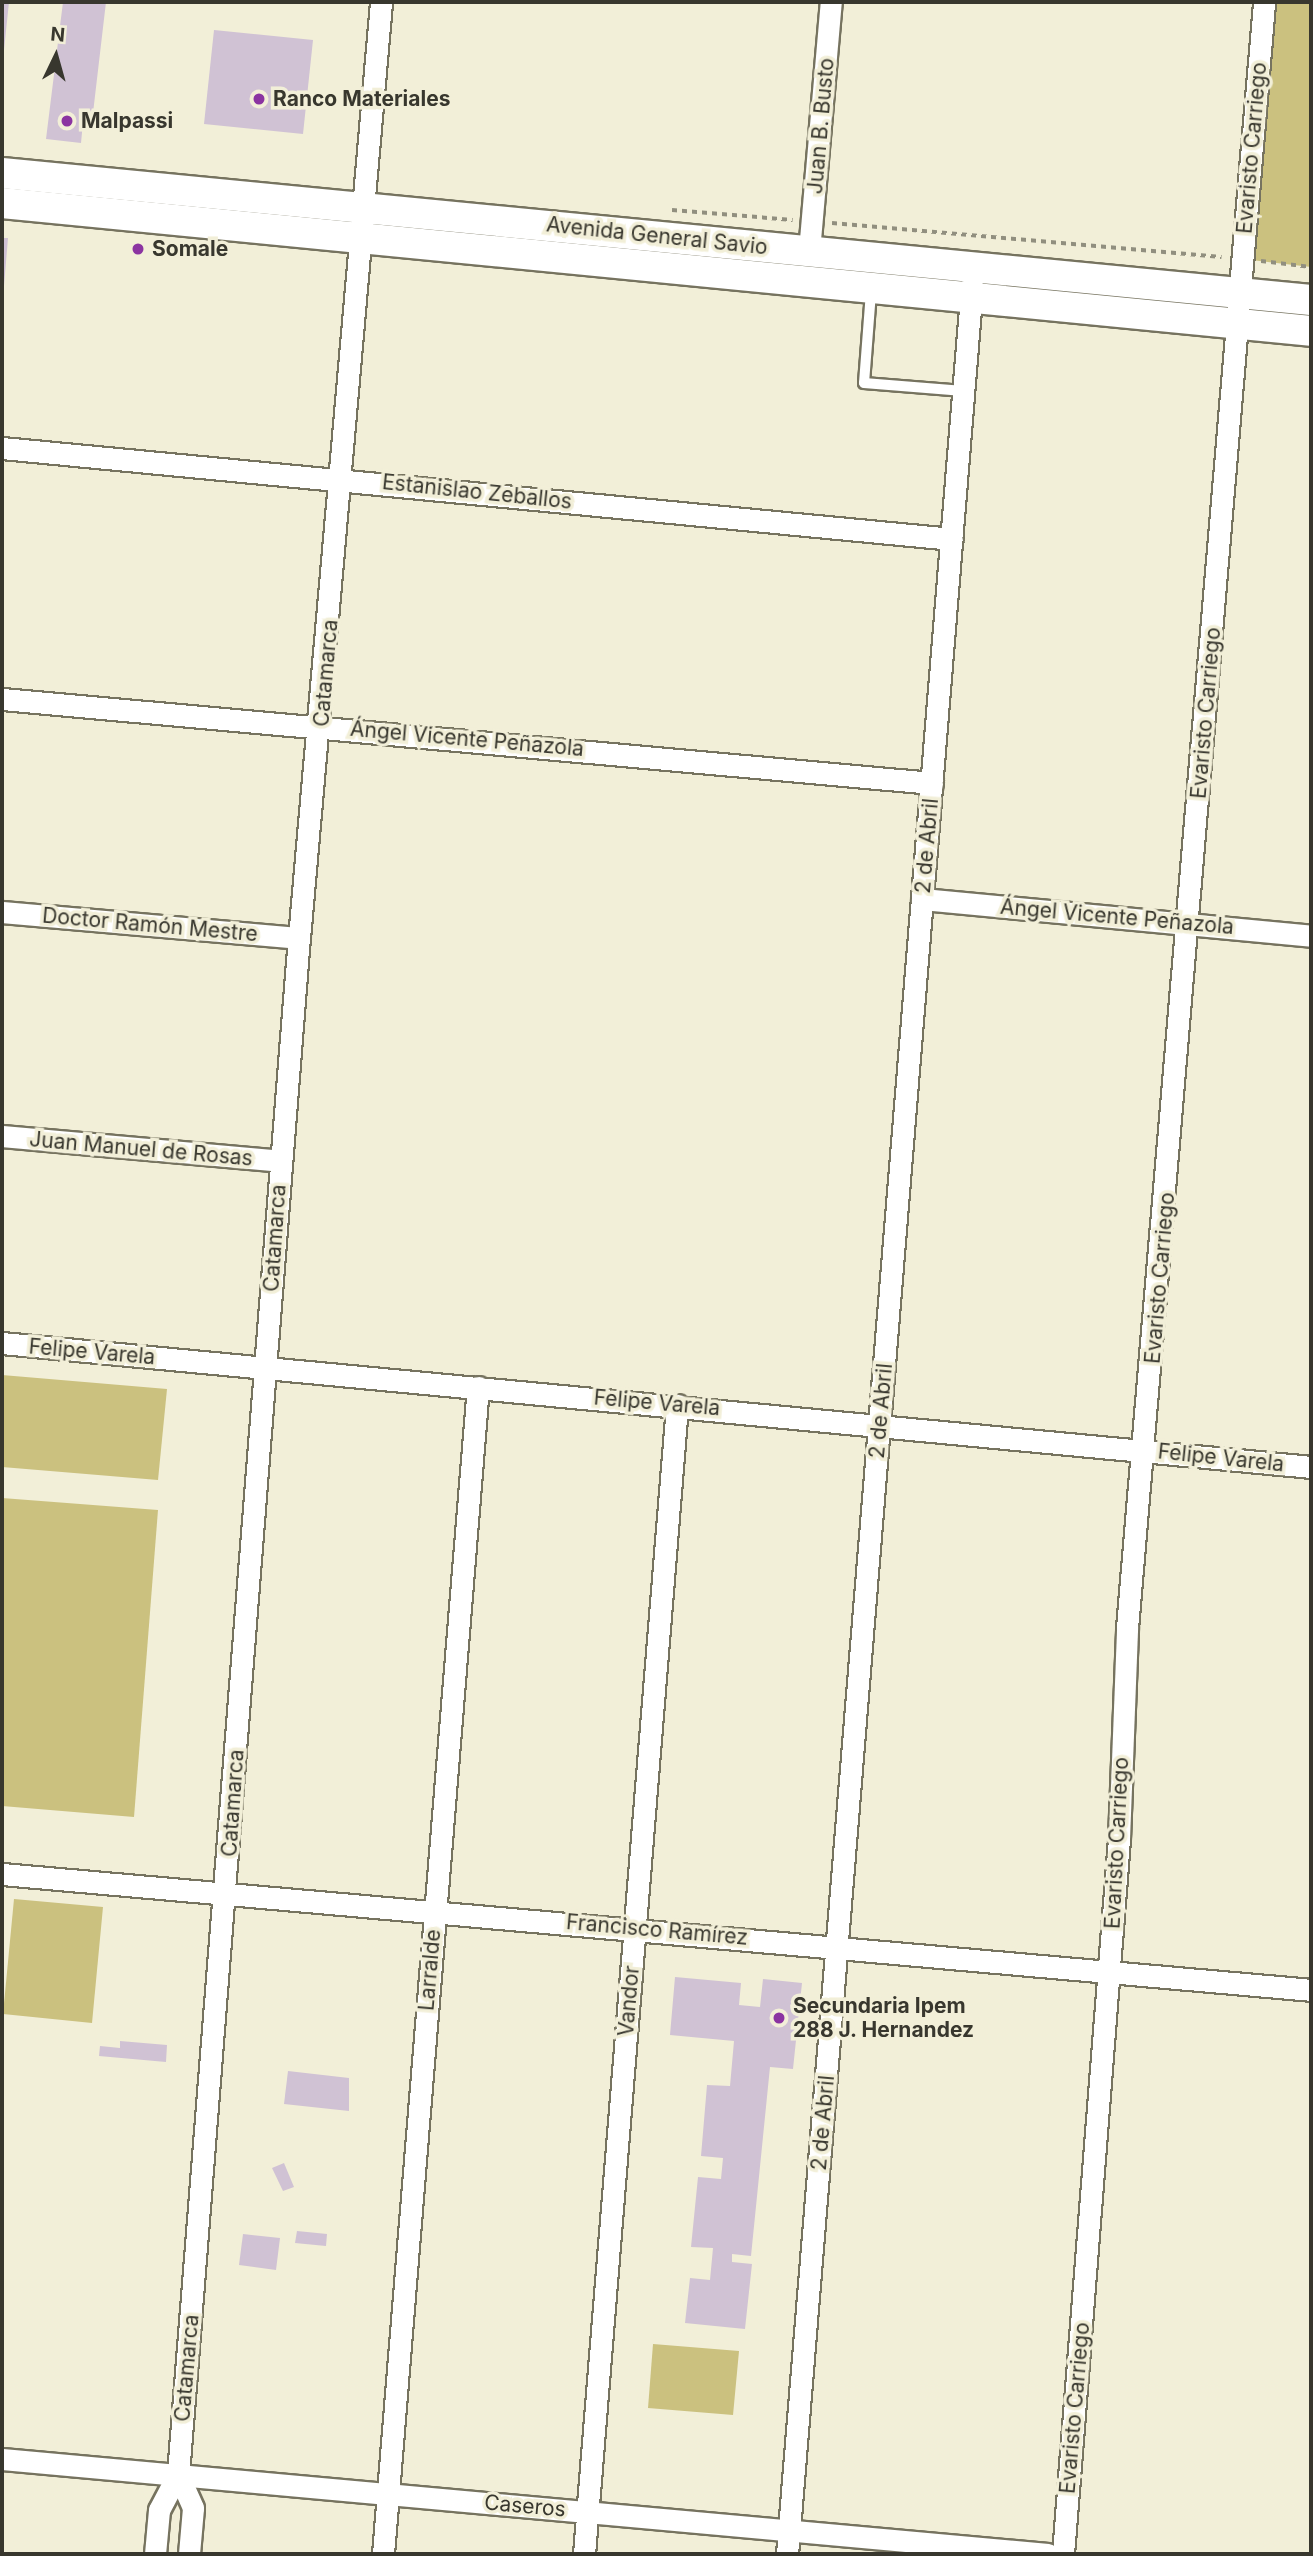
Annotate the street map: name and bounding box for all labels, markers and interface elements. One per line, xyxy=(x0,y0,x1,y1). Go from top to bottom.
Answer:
north arrow xyxy=(21,21,91,91)
text: N xyxy=(50,22,66,47)
street label: Juan B. Busto xyxy=(802,57,840,195)
street label: Evaristo Carriego xyxy=(1232,61,1272,235)
place label: Ranco Materiales xyxy=(273,86,450,112)
marker: Ranco Materiales xyxy=(251,91,267,107)
place label: Malpassi xyxy=(81,108,173,134)
marker: Malpassi xyxy=(59,113,75,129)
street label: Avenida General Savio xyxy=(545,212,769,260)
place label: Somale xyxy=(152,236,228,262)
marker: Somale xyxy=(130,241,146,257)
street label: Estanislao Zeballos xyxy=(381,470,573,514)
street label: Catamarca xyxy=(309,618,343,728)
street label: Evaristo Carriego xyxy=(1186,626,1226,800)
street label: Ángel Vicente Peñazola xyxy=(349,716,585,762)
street label: 2 de Abril xyxy=(910,797,944,895)
street label: Ángel Vicente Peñazola xyxy=(999,894,1235,940)
street label: Doctor Ramón Mestre xyxy=(41,903,259,947)
street label: Juan Manuel de Rosas xyxy=(28,1127,254,1171)
street label: Catamarca xyxy=(259,1183,291,1293)
street label: Evaristo Carriego xyxy=(1140,1191,1180,1365)
street label: Felipe Varela xyxy=(28,1334,156,1370)
street label: 2 de Abril xyxy=(864,1362,898,1460)
street label: Felipe Varela xyxy=(593,1385,721,1421)
street label: Felipe Varela xyxy=(1157,1439,1285,1477)
street label: Catamarca xyxy=(217,1748,249,1858)
street label: Evaristo Carriego xyxy=(1100,1756,1134,1930)
street label: Francisco Ramírez xyxy=(565,1910,749,1950)
street label: Larralde xyxy=(414,1928,446,2012)
street label: Vandor xyxy=(613,1965,645,2037)
place label: Secundaria Ipem 288 J. Hernandez xyxy=(793,1993,975,2043)
marker: Secundaria Ipem 288 J. Hernandez xyxy=(771,2010,787,2026)
street label: 2 de Abril xyxy=(806,2074,840,2172)
street label: Catamarca xyxy=(170,2313,204,2423)
street label: Evaristo Carriego xyxy=(1055,2321,1095,2495)
street label: Caseros xyxy=(483,2490,567,2522)

